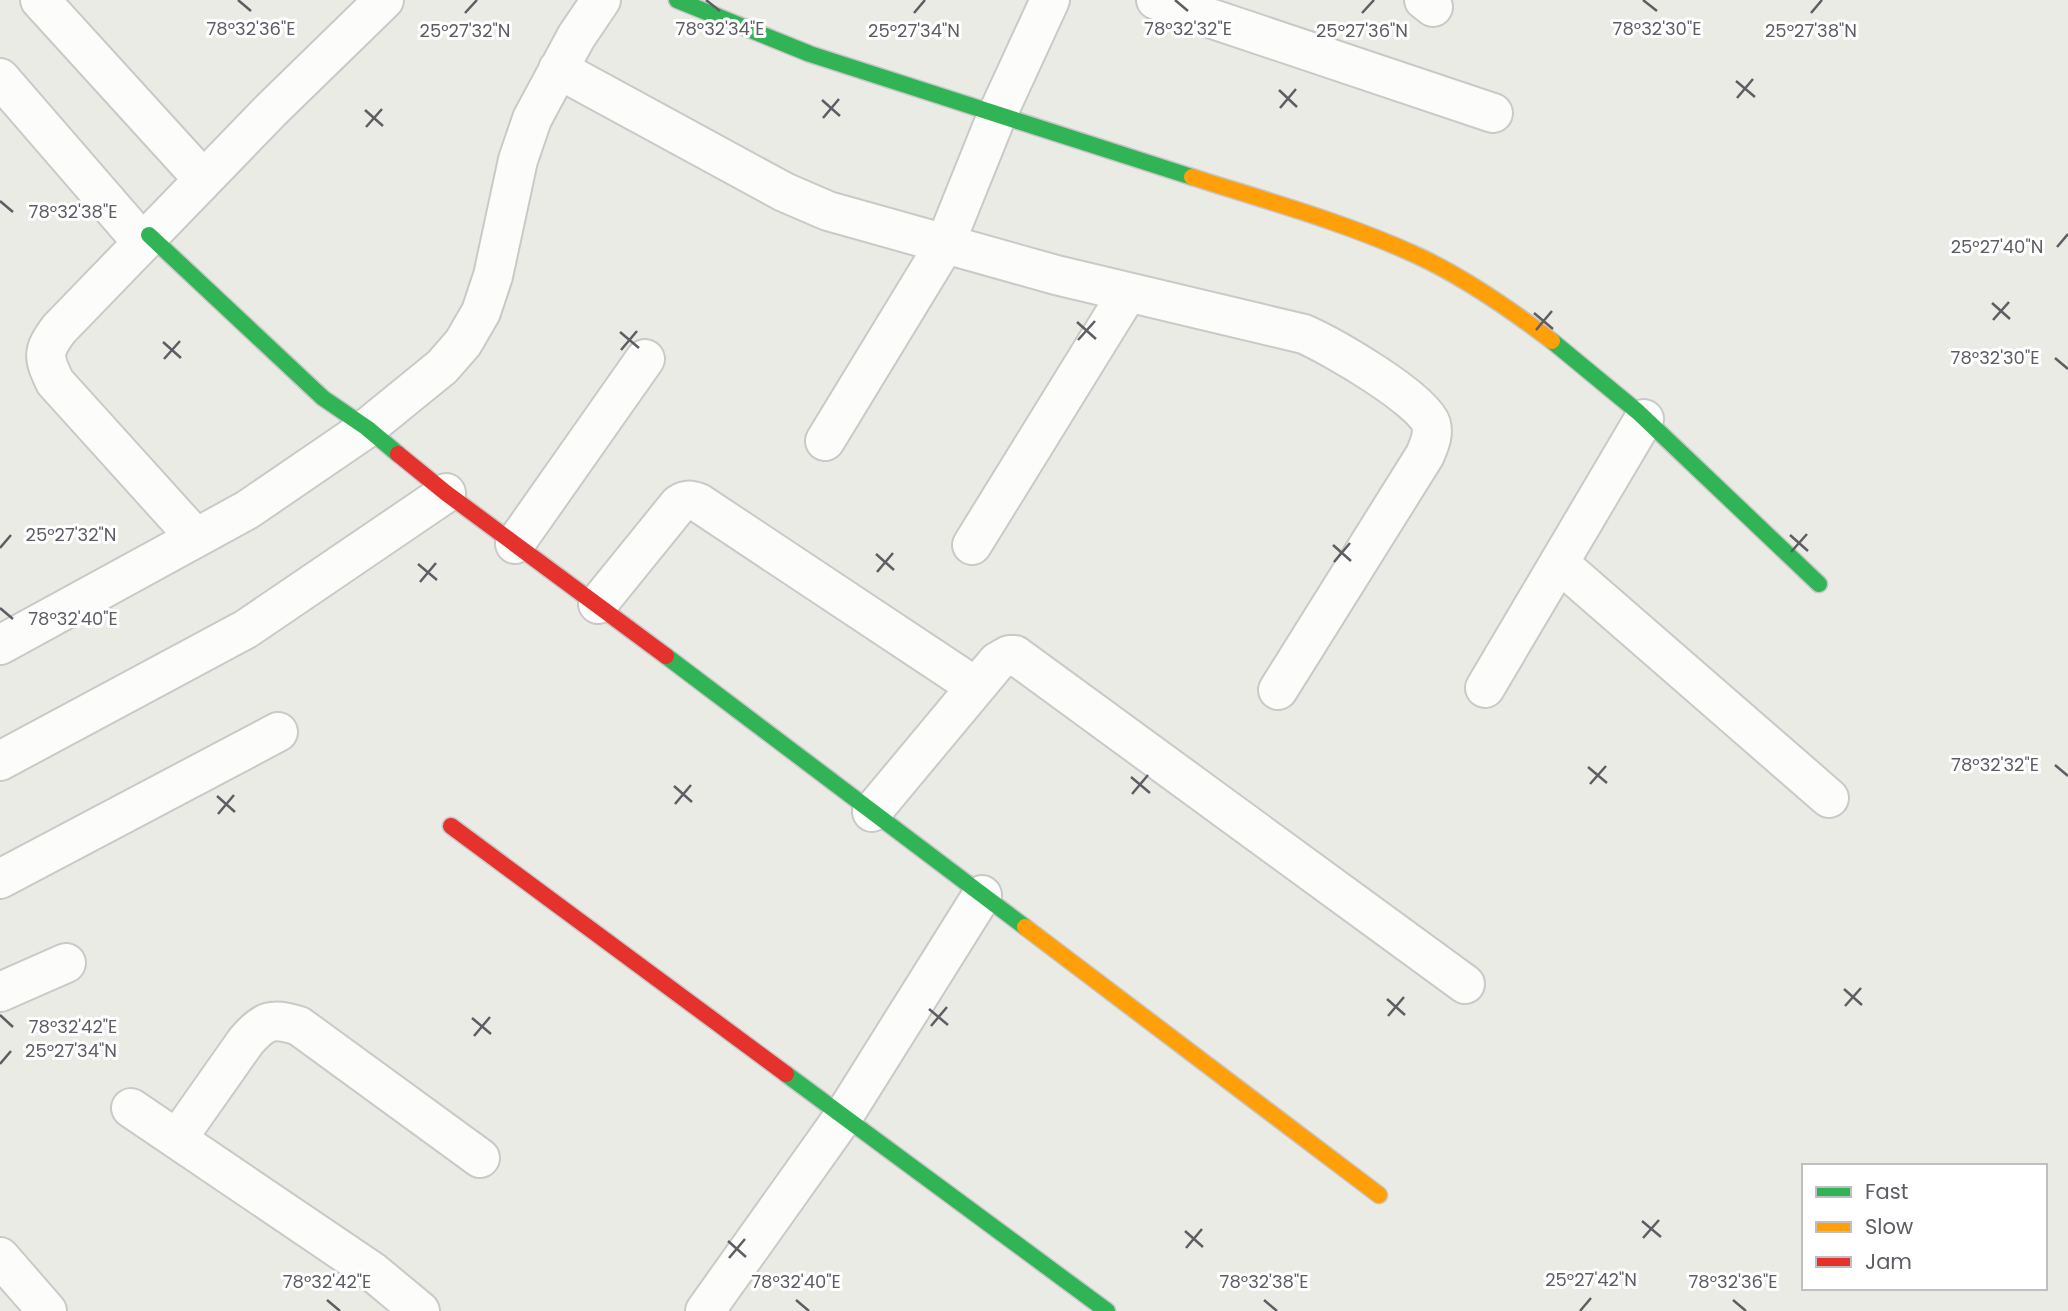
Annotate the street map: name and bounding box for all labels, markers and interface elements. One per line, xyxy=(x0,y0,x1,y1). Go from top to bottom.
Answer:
text: 78°32'36"E xyxy=(207,16,295,41)
text: 78°32'34"E xyxy=(676,16,764,41)
text: 78°32'32"E xyxy=(1144,16,1232,41)
text: 78°32'30"E xyxy=(1613,16,1701,41)
text: 25°27'32"N xyxy=(420,18,510,43)
text: 25°27'34"N xyxy=(868,18,960,43)
text: 25°27'36"N xyxy=(1316,18,1408,43)
text: 25°27'38"N xyxy=(1765,18,1857,43)
text: 78°32'38"E xyxy=(29,199,117,224)
text: 25°27'40"N xyxy=(1951,234,2043,259)
text: 78°32'30"E xyxy=(1951,345,2039,370)
text: 25°27'32"N xyxy=(26,522,116,547)
text: 78°32'40"E xyxy=(28,606,118,631)
text: 78°32'32"E xyxy=(1951,752,2039,777)
text: 78°32'42"E xyxy=(29,1014,117,1039)
text: 25°27'34"N xyxy=(25,1038,117,1063)
legend xyxy=(1802,1164,2047,1290)
text: Fast xyxy=(1865,1177,1908,1206)
text: Slow xyxy=(1865,1212,1913,1241)
text: Jam xyxy=(1865,1247,1912,1276)
text: 25°27'42"N xyxy=(1545,1267,1637,1292)
text: 78°32'42"E xyxy=(283,1269,371,1294)
text: 78°32'40"E xyxy=(751,1269,841,1294)
text: 78°32'38"E xyxy=(1220,1269,1308,1294)
text: 78°32'36"E xyxy=(1689,1269,1777,1294)

